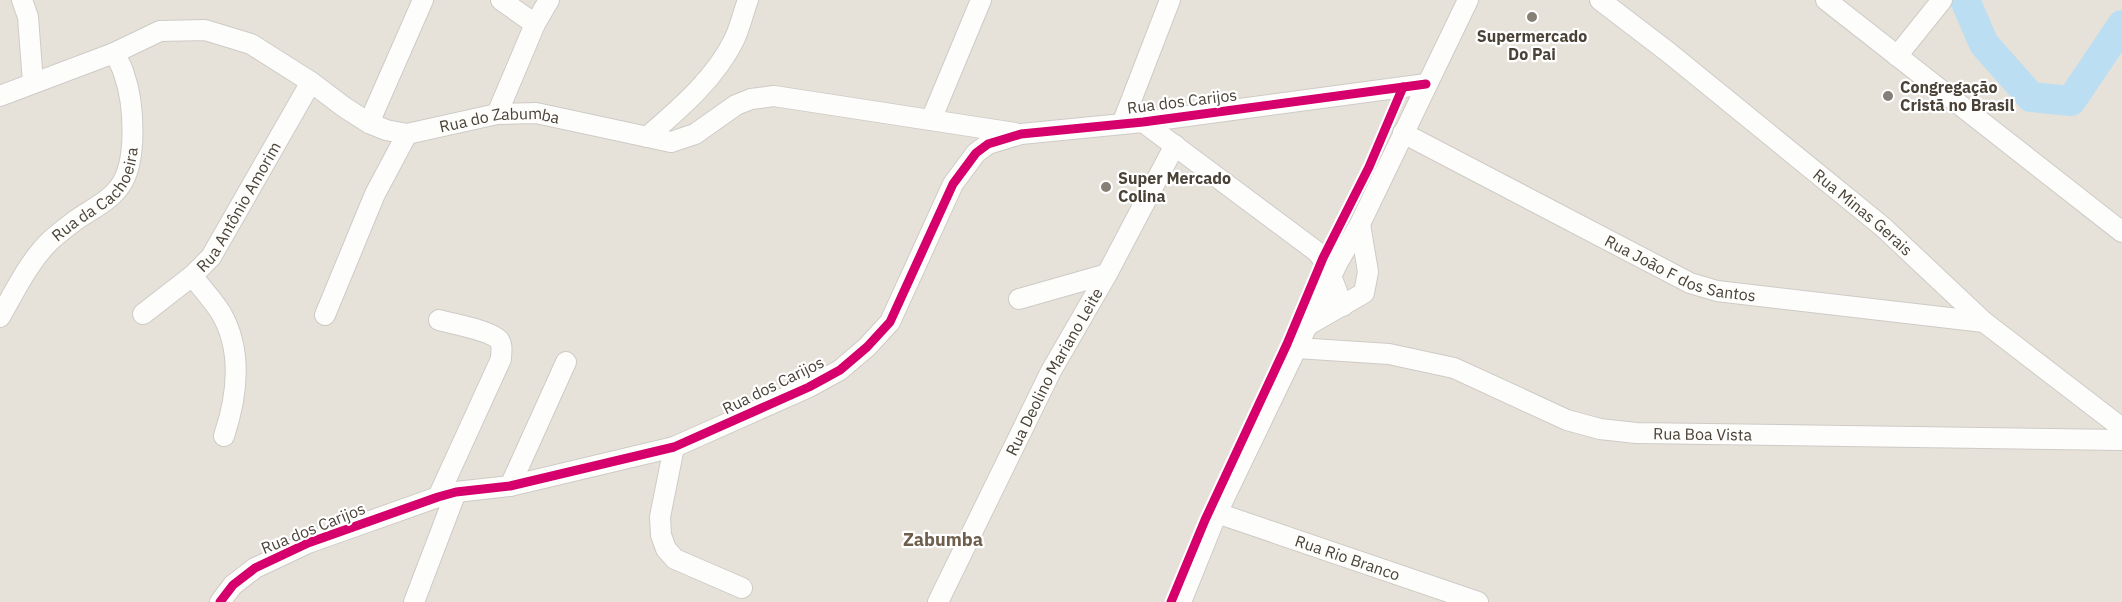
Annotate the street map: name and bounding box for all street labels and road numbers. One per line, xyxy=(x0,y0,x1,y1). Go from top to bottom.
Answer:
street label: Rua dos Carijos xyxy=(1126,84,1238,118)
street label: Rua do Zabumba xyxy=(437,103,562,137)
street label: Rua Antônio Amorim xyxy=(192,138,285,276)
street label: Rua da Cachoeira xyxy=(47,146,142,245)
street label: Rua Minas Gerais xyxy=(1809,164,1917,260)
street label: Rua João F dos Santos xyxy=(1601,230,1757,305)
street label: Rua Deolino Mariano Leite xyxy=(1001,284,1107,459)
street label: Rua dos Carijos xyxy=(719,352,827,418)
street label: Rua Boa Vista xyxy=(1653,423,1753,445)
street label: Rua dos Carijos xyxy=(258,498,368,558)
street label: Rua Rio Branco xyxy=(1293,530,1403,585)

